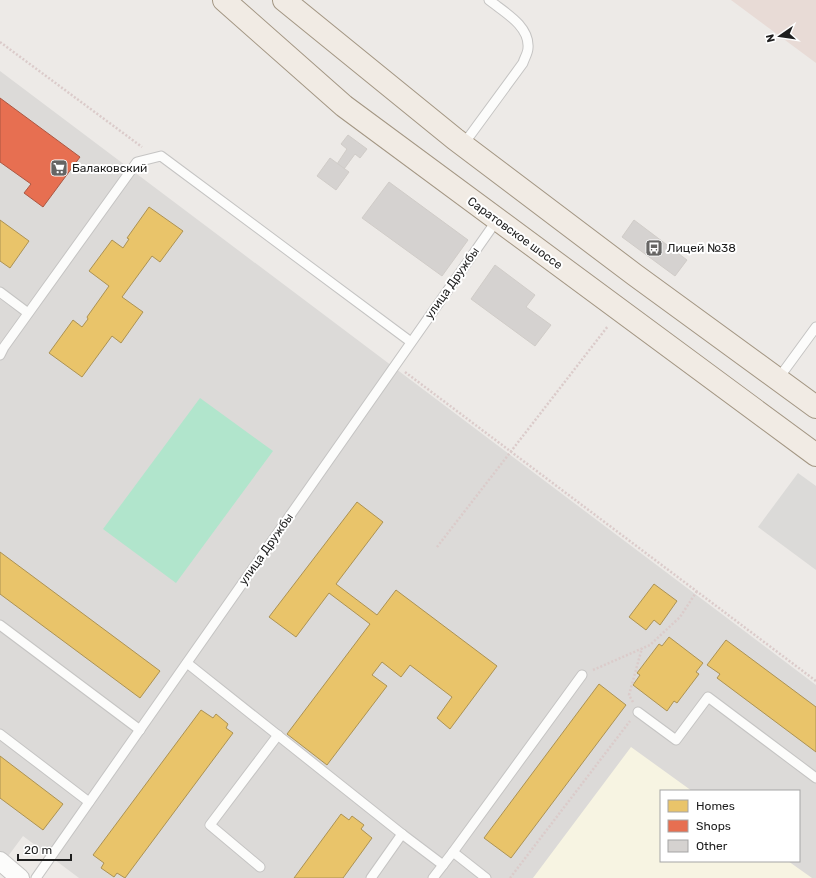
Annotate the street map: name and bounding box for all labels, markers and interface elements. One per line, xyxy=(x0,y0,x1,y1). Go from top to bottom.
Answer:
north arrow xyxy=(760,16,800,56)
text: N xyxy=(764,33,778,43)
supermarket icon: Балаковский xyxy=(49,158,69,178)
place label: Балаковский xyxy=(72,161,147,175)
street label: Саратовское шоссе xyxy=(465,194,565,272)
bus stop icon: Лицей №38 xyxy=(644,238,664,258)
place label: Лицей №38 xyxy=(667,241,736,255)
street label: улица Дружбы xyxy=(422,244,482,322)
street label: улица Дружбы xyxy=(236,510,296,588)
legend xyxy=(660,790,800,862)
text: Homes xyxy=(696,799,735,813)
text: Shops xyxy=(696,819,731,833)
scale bar xyxy=(18,836,71,862)
text: Other xyxy=(696,839,728,853)
text: 20 m xyxy=(24,843,52,857)

